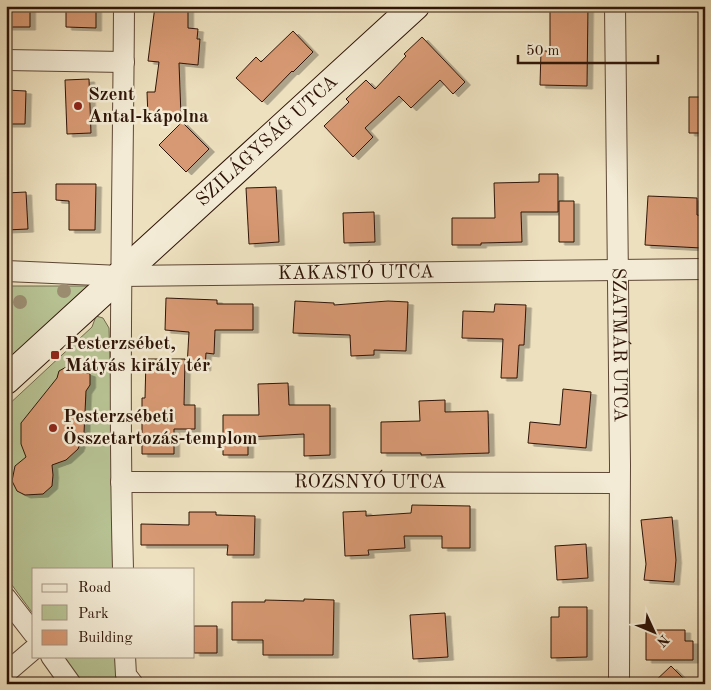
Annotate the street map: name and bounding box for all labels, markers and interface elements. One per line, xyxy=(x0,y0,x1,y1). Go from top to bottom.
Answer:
scale bar xyxy=(518,32,658,64)
text: 50 m xyxy=(526,44,560,59)
street label: SZILÁGYSÁG UTCA xyxy=(193,72,342,210)
place label: Szent Antal-kápolna xyxy=(88,86,209,127)
marker: Szent Antal-kápolna xyxy=(72,100,84,112)
street label: KAKASTÓ UTCA xyxy=(278,258,435,284)
street label: SZATMÁR UTCA xyxy=(608,268,632,423)
place label: Pesterzsébet, Mátyás király tér xyxy=(65,335,210,376)
marker: Pesterzsébet, Mátyás király tér xyxy=(49,349,61,361)
place label: Pesterzsébeti Összetartozás-templom xyxy=(63,408,258,449)
marker: Pesterzsébeti Összetartozás-templom xyxy=(47,422,59,434)
street label: ROZSNYÓ UTCA xyxy=(294,468,446,492)
legend xyxy=(32,568,195,658)
text: Road xyxy=(78,581,112,596)
text: Park xyxy=(78,607,109,622)
north arrow xyxy=(628,608,678,658)
text: Building xyxy=(78,631,133,646)
text: N xyxy=(654,632,671,649)

